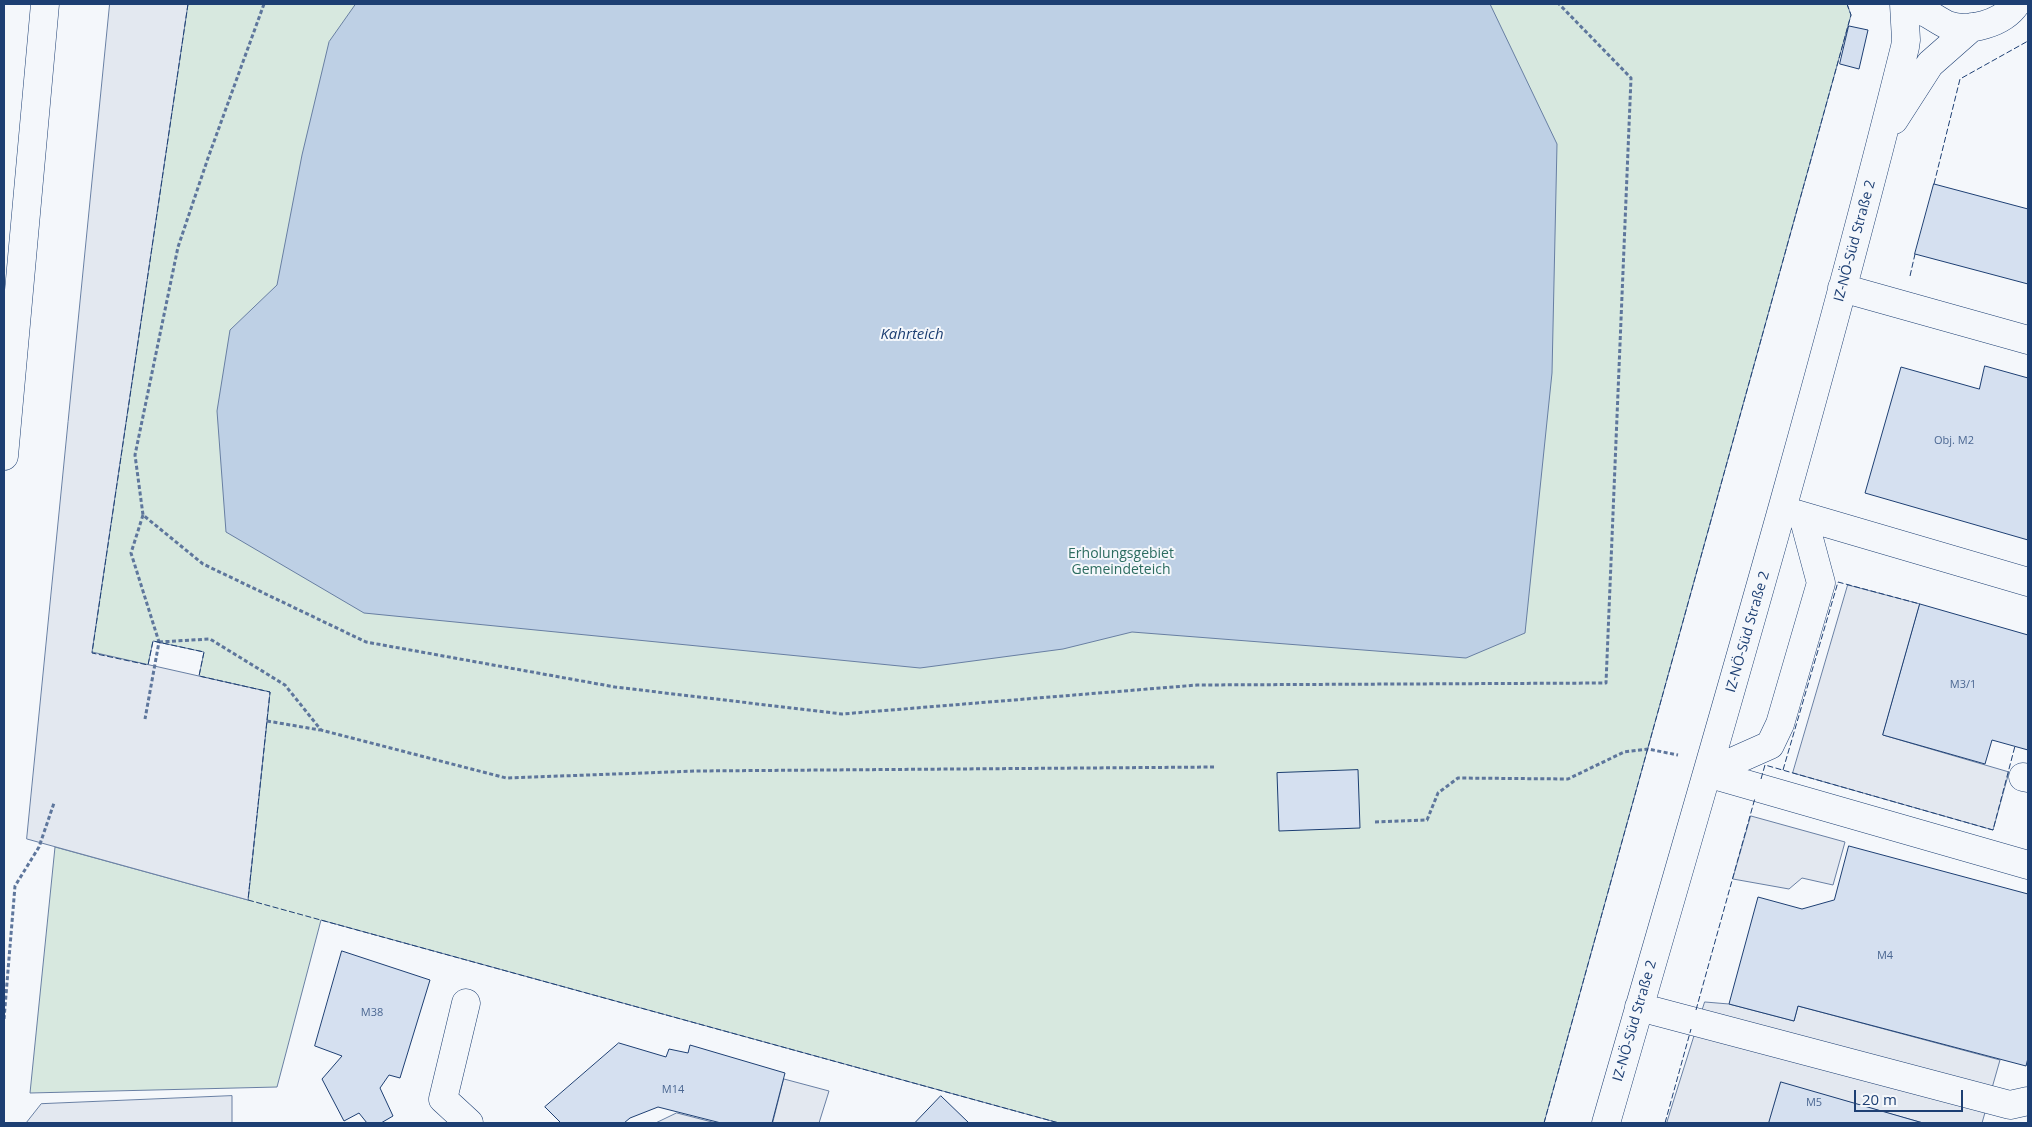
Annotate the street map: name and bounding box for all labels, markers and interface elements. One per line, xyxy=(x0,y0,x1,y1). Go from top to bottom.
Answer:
street label: IZ-NÖ-Süd Straße 2 xyxy=(1831,178,1879,304)
water label: Kahrteich xyxy=(880,326,944,344)
house number: Obj. M2 xyxy=(1934,434,1974,448)
park label: Erholungsgebiet Gemeindeteich xyxy=(1068,546,1174,578)
street label: IZ-NÖ-Süd Straße 2 xyxy=(1723,570,1773,694)
house number: M3/1 xyxy=(1950,678,1976,692)
house number: M4 xyxy=(1877,949,1893,963)
street label: IZ-NÖ-Süd Straße 2 xyxy=(1610,959,1660,1083)
house number: M38 xyxy=(361,1006,383,1020)
scale bar xyxy=(1857,1080,1966,1112)
house number: M14 xyxy=(662,1083,684,1097)
text: 20 m xyxy=(1862,1089,1897,1109)
house number: M5 xyxy=(1806,1096,1822,1110)

